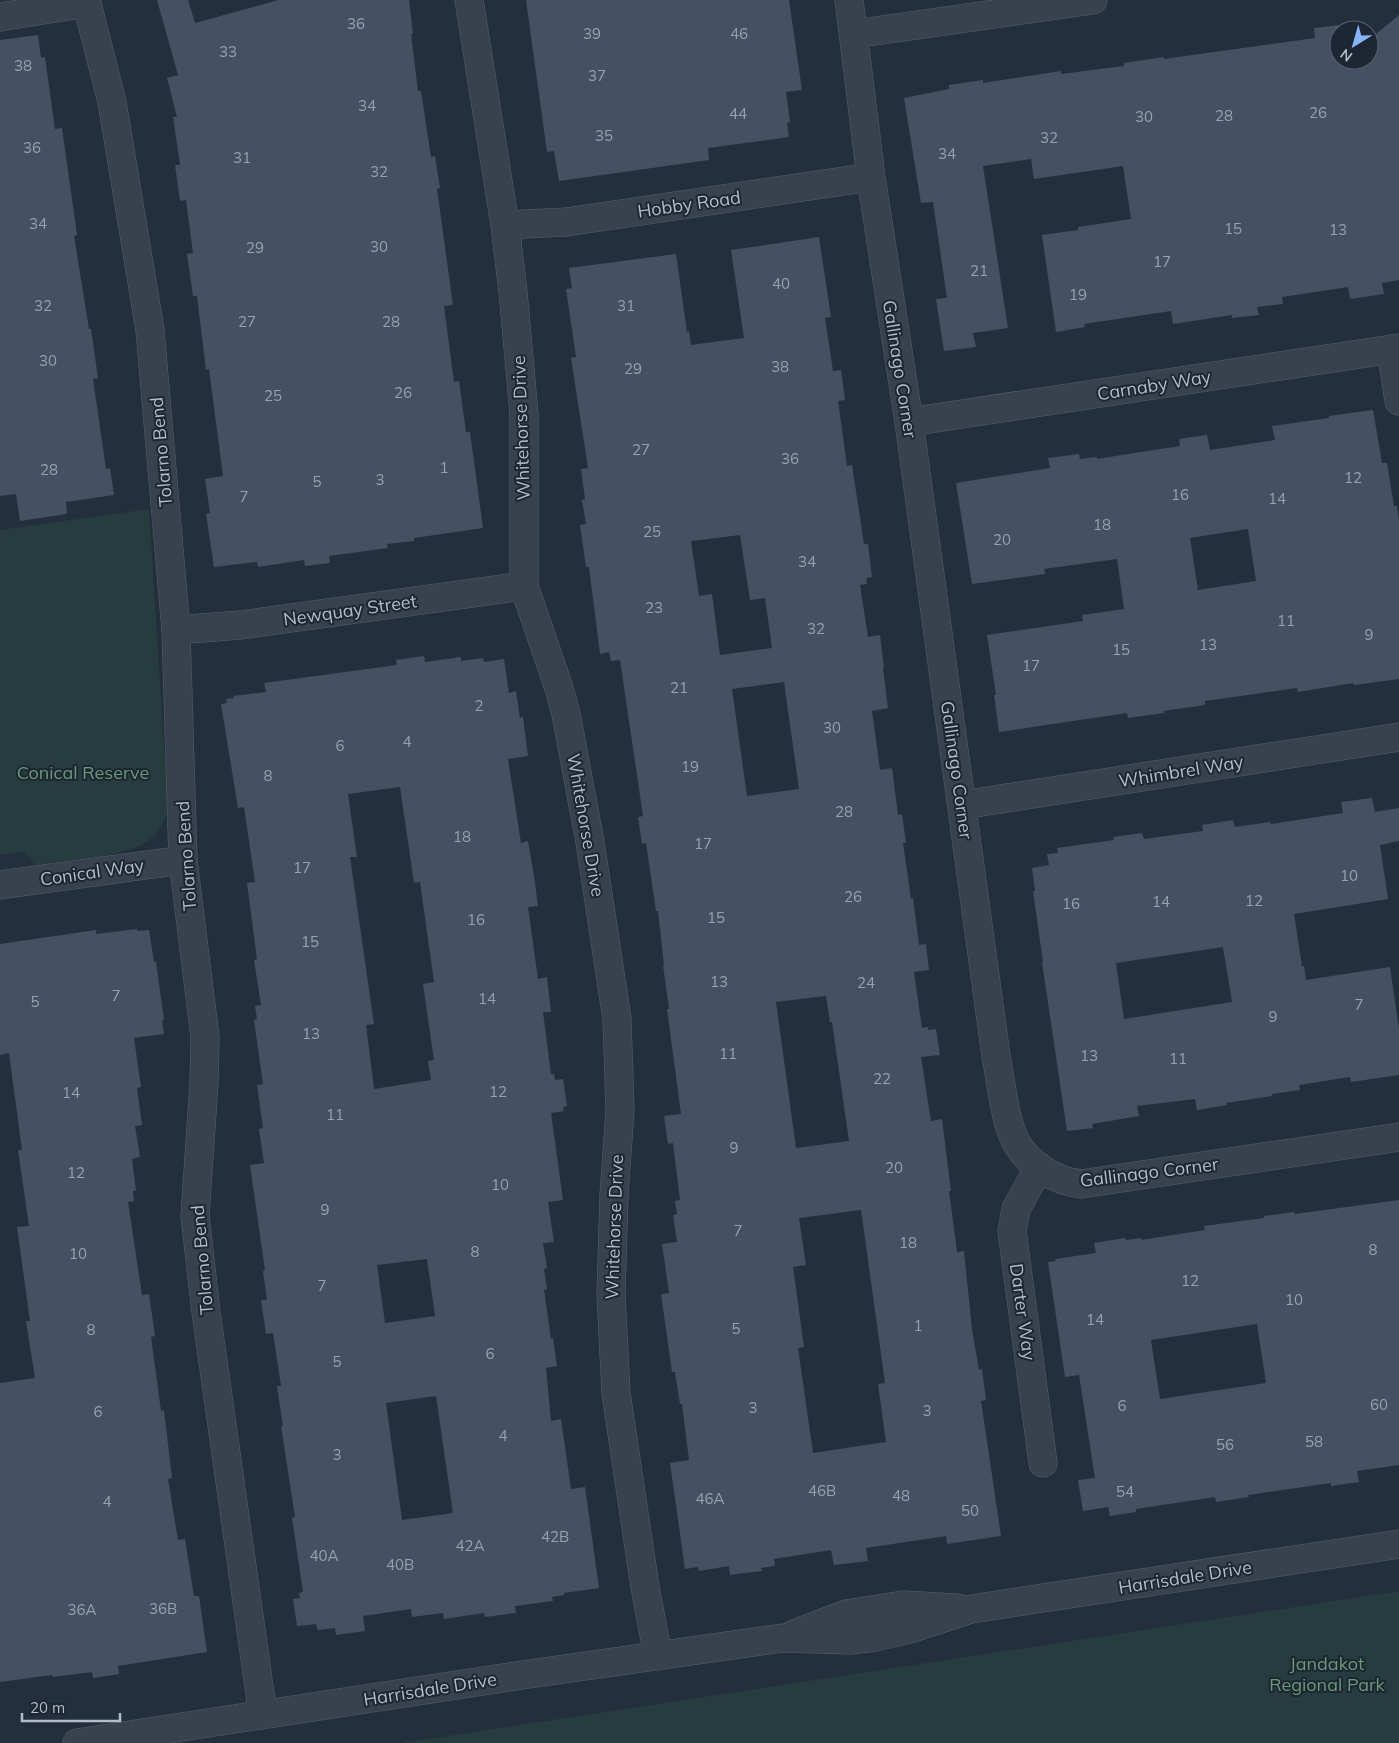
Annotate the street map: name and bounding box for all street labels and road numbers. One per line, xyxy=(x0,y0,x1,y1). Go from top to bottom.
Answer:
street label: Hobby Road xyxy=(636,185,742,223)
street label: Gallinago Corner xyxy=(878,298,922,440)
street label: Whitehorse Drive xyxy=(507,355,535,501)
street label: Carnaby Way xyxy=(1095,365,1213,405)
street label: Tolarno Bend xyxy=(145,396,177,508)
street label: Newquay Street xyxy=(282,589,418,631)
street label: Gallinago Corner xyxy=(936,699,978,841)
street label: Whimbrel Way xyxy=(1117,750,1245,792)
street label: Whitehorse Drive xyxy=(562,752,610,898)
street label: Tolarno Bend xyxy=(171,800,201,912)
street label: Conical Way xyxy=(39,853,146,891)
street label: Gallinago Corner xyxy=(1078,1152,1220,1192)
street label: Whitehorse Drive xyxy=(600,1154,628,1300)
street label: Tolarno Bend xyxy=(186,1204,218,1316)
street label: Darter Way xyxy=(1005,1262,1041,1362)
street label: Harrisdale Drive xyxy=(1117,1555,1253,1599)
street label: Harrisdale Drive xyxy=(362,1667,498,1711)

